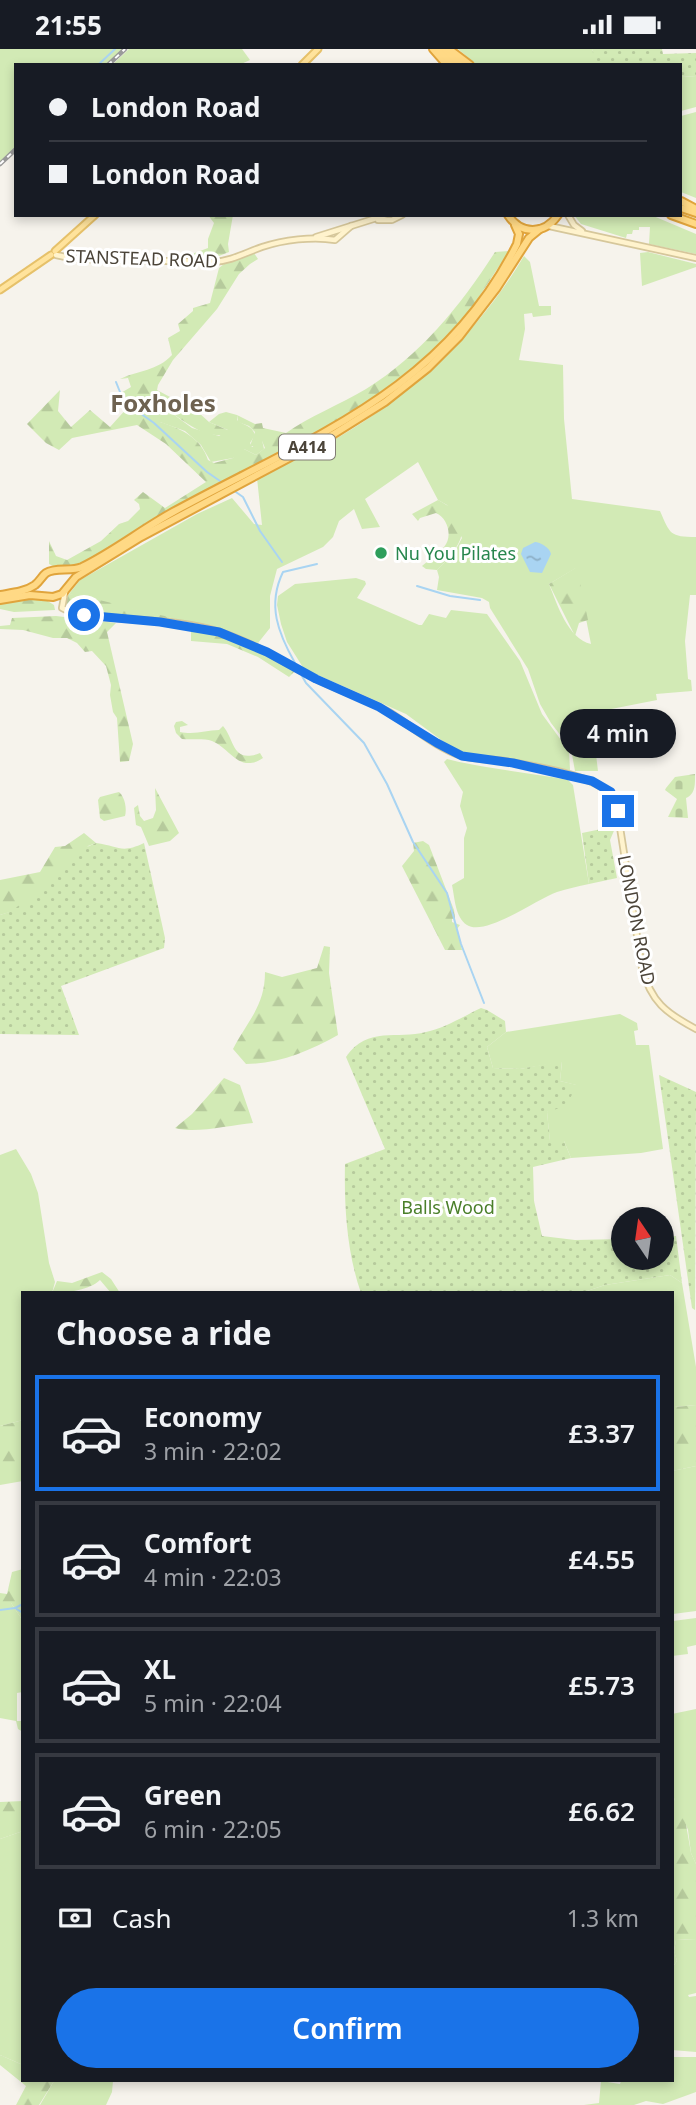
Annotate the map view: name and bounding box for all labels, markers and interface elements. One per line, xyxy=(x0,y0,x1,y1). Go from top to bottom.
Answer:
text: 21:55 xyxy=(35,7,102,43)
text: London Road xyxy=(91,89,260,125)
text: London Road xyxy=(91,156,260,192)
street label: STANSTEAD ROAD xyxy=(65,243,219,273)
district label: Foxholes xyxy=(110,386,216,419)
road number: A414 xyxy=(279,435,335,459)
place label: Nu You Pilates xyxy=(395,541,516,565)
marker: Nu You Pilates xyxy=(373,545,389,561)
route start xyxy=(68,599,100,631)
callout: 4 min xyxy=(560,709,676,759)
text: 4 min xyxy=(587,717,649,749)
route end xyxy=(602,795,634,827)
street label: LONDON ROAD xyxy=(613,853,661,987)
park label: Balls Wood xyxy=(401,1195,495,1219)
north arrow xyxy=(611,1207,674,1271)
map controls xyxy=(611,1207,674,1270)
text: Choose a ride xyxy=(56,1311,272,1354)
text: Economy xyxy=(144,1399,262,1435)
icon: car xyxy=(60,1402,123,1465)
text: £3.37 xyxy=(568,1415,635,1451)
text: 3 min · 22:02 xyxy=(144,1435,282,1467)
text: Comfort xyxy=(144,1525,252,1561)
icon: car xyxy=(60,1528,123,1591)
text: £4.55 xyxy=(568,1541,635,1577)
text: 4 min · 22:03 xyxy=(144,1561,282,1593)
text: XL xyxy=(144,1651,176,1687)
icon: car xyxy=(60,1654,123,1717)
text: £5.73 xyxy=(568,1667,635,1703)
text: 5 min · 22:04 xyxy=(144,1687,282,1719)
text: Green xyxy=(144,1777,222,1813)
icon: car xyxy=(60,1780,123,1843)
text: £6.62 xyxy=(568,1793,635,1829)
text: 6 min · 22:05 xyxy=(144,1813,282,1845)
icon: cash xyxy=(56,1899,94,1937)
text: Cash xyxy=(112,1900,172,1936)
text: 1.3 km xyxy=(567,1902,639,1934)
button: Confirm xyxy=(56,1988,639,2068)

